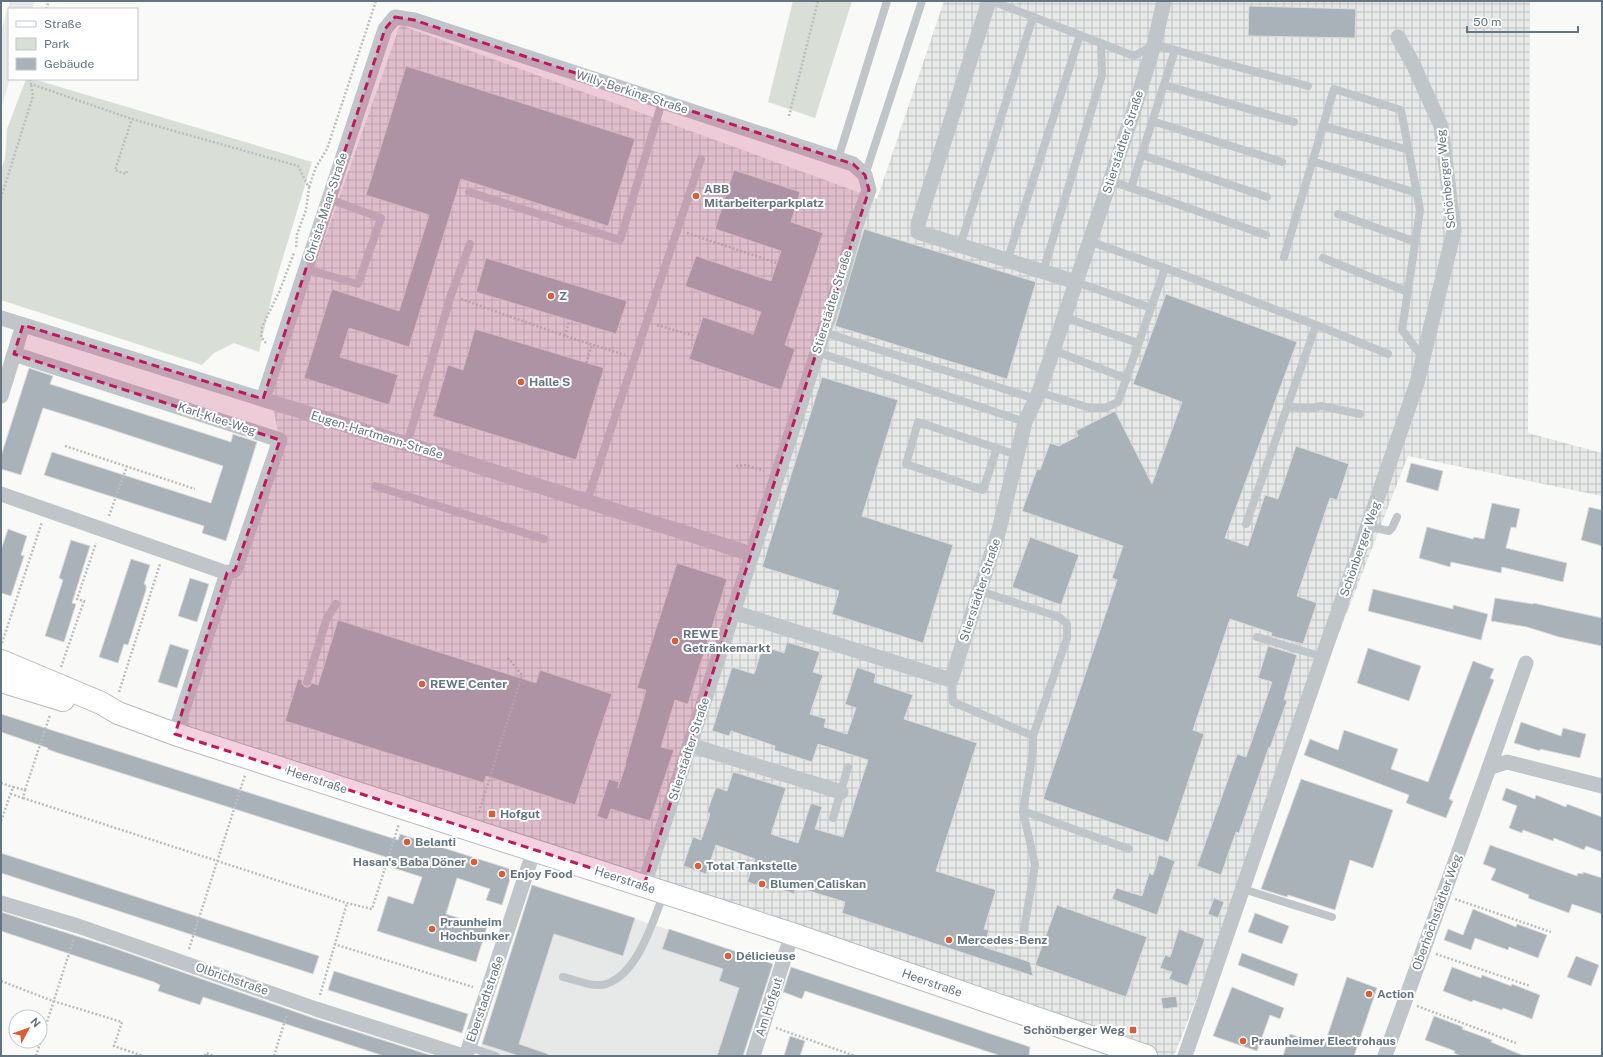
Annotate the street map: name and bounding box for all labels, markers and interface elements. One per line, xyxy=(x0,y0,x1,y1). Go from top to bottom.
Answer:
legend xyxy=(8,8,138,80)
scale bar xyxy=(1467,8,1578,34)
text: 50 m xyxy=(1473,15,1501,29)
text: Straße xyxy=(44,17,82,31)
text: Park xyxy=(44,37,70,51)
text: Gebäude xyxy=(44,57,94,71)
street label: Willy-Berking-Straße xyxy=(574,67,690,117)
street label: Stierstädter Straße xyxy=(1100,88,1146,195)
street label: Schönberger Weg xyxy=(1434,128,1458,230)
street label: Christa-Maar-Straße xyxy=(302,150,350,263)
place label: ABB Mitarbeiterparkplatz xyxy=(704,182,824,210)
marker: ABB Mitarbeiterparkplatz xyxy=(691,191,701,201)
street label: Stierstädter Straße xyxy=(810,248,854,356)
place label: Z xyxy=(559,289,567,303)
marker: Z xyxy=(546,291,556,301)
place label: Halle S xyxy=(529,375,570,389)
marker: Halle S xyxy=(516,377,526,387)
street label: Karl-Klee-Weg xyxy=(176,400,258,438)
street label: Eugen-Hartmann-Straße xyxy=(309,408,445,462)
street label: Schönberger Weg xyxy=(1337,499,1383,599)
street label: Stierstädter Straße xyxy=(957,536,1003,643)
place label: REWE Getränkemarkt xyxy=(683,627,771,655)
marker: REWE Getränkemarkt xyxy=(670,636,680,646)
place label: REWE Center xyxy=(430,677,507,691)
marker: REWE Center xyxy=(417,679,427,689)
street label: Stierstädter Straße xyxy=(666,695,712,802)
street label: Heerstraße xyxy=(285,764,349,796)
place label: Hofgut xyxy=(500,807,540,821)
marker: Hofgut xyxy=(487,809,497,819)
place label: Belanti xyxy=(415,835,456,849)
marker: Belanti xyxy=(402,837,412,847)
street label: Oberhöchstädter Weg xyxy=(1409,852,1465,972)
place label: Hasan's Baba Döner xyxy=(353,855,466,869)
marker: Hasan's Baba Döner xyxy=(469,857,479,867)
place label: Total Tankstelle xyxy=(706,859,797,873)
marker: Total Tankstelle xyxy=(693,861,703,871)
street label: Heerstraße xyxy=(593,864,657,896)
place label: Enjoy Food xyxy=(510,867,572,881)
marker: Enjoy Food xyxy=(497,869,507,879)
place label: Blumen Caliskan xyxy=(770,877,866,891)
marker: Blumen Caliskan xyxy=(757,879,767,889)
place label: Praunheim Hochbunker xyxy=(440,915,510,943)
marker: Praunheim Hochbunker xyxy=(427,924,437,934)
place label: Mercedes-Benz xyxy=(957,933,1047,947)
marker: Mercedes-Benz xyxy=(944,935,954,945)
place label: Délicieuse xyxy=(736,949,796,963)
marker: Délicieuse xyxy=(723,951,733,961)
street label: Eberstadtstraße xyxy=(464,954,506,1044)
street label: Olbrichstraße xyxy=(194,960,270,998)
street label: Heerstraße xyxy=(900,966,964,1000)
street label: Am Hofgut xyxy=(753,976,785,1038)
place label: Action xyxy=(1377,987,1414,1001)
marker: Action xyxy=(1364,989,1374,999)
north arrow xyxy=(8,1009,48,1049)
text: N xyxy=(28,1015,43,1030)
place label: Schönberger Weg xyxy=(1023,1023,1125,1037)
marker: Schönberger Weg xyxy=(1128,1025,1138,1035)
place label: Praunheimer Electrohaus xyxy=(1251,1034,1396,1048)
marker: Praunheimer Electrohaus xyxy=(1238,1036,1248,1046)

